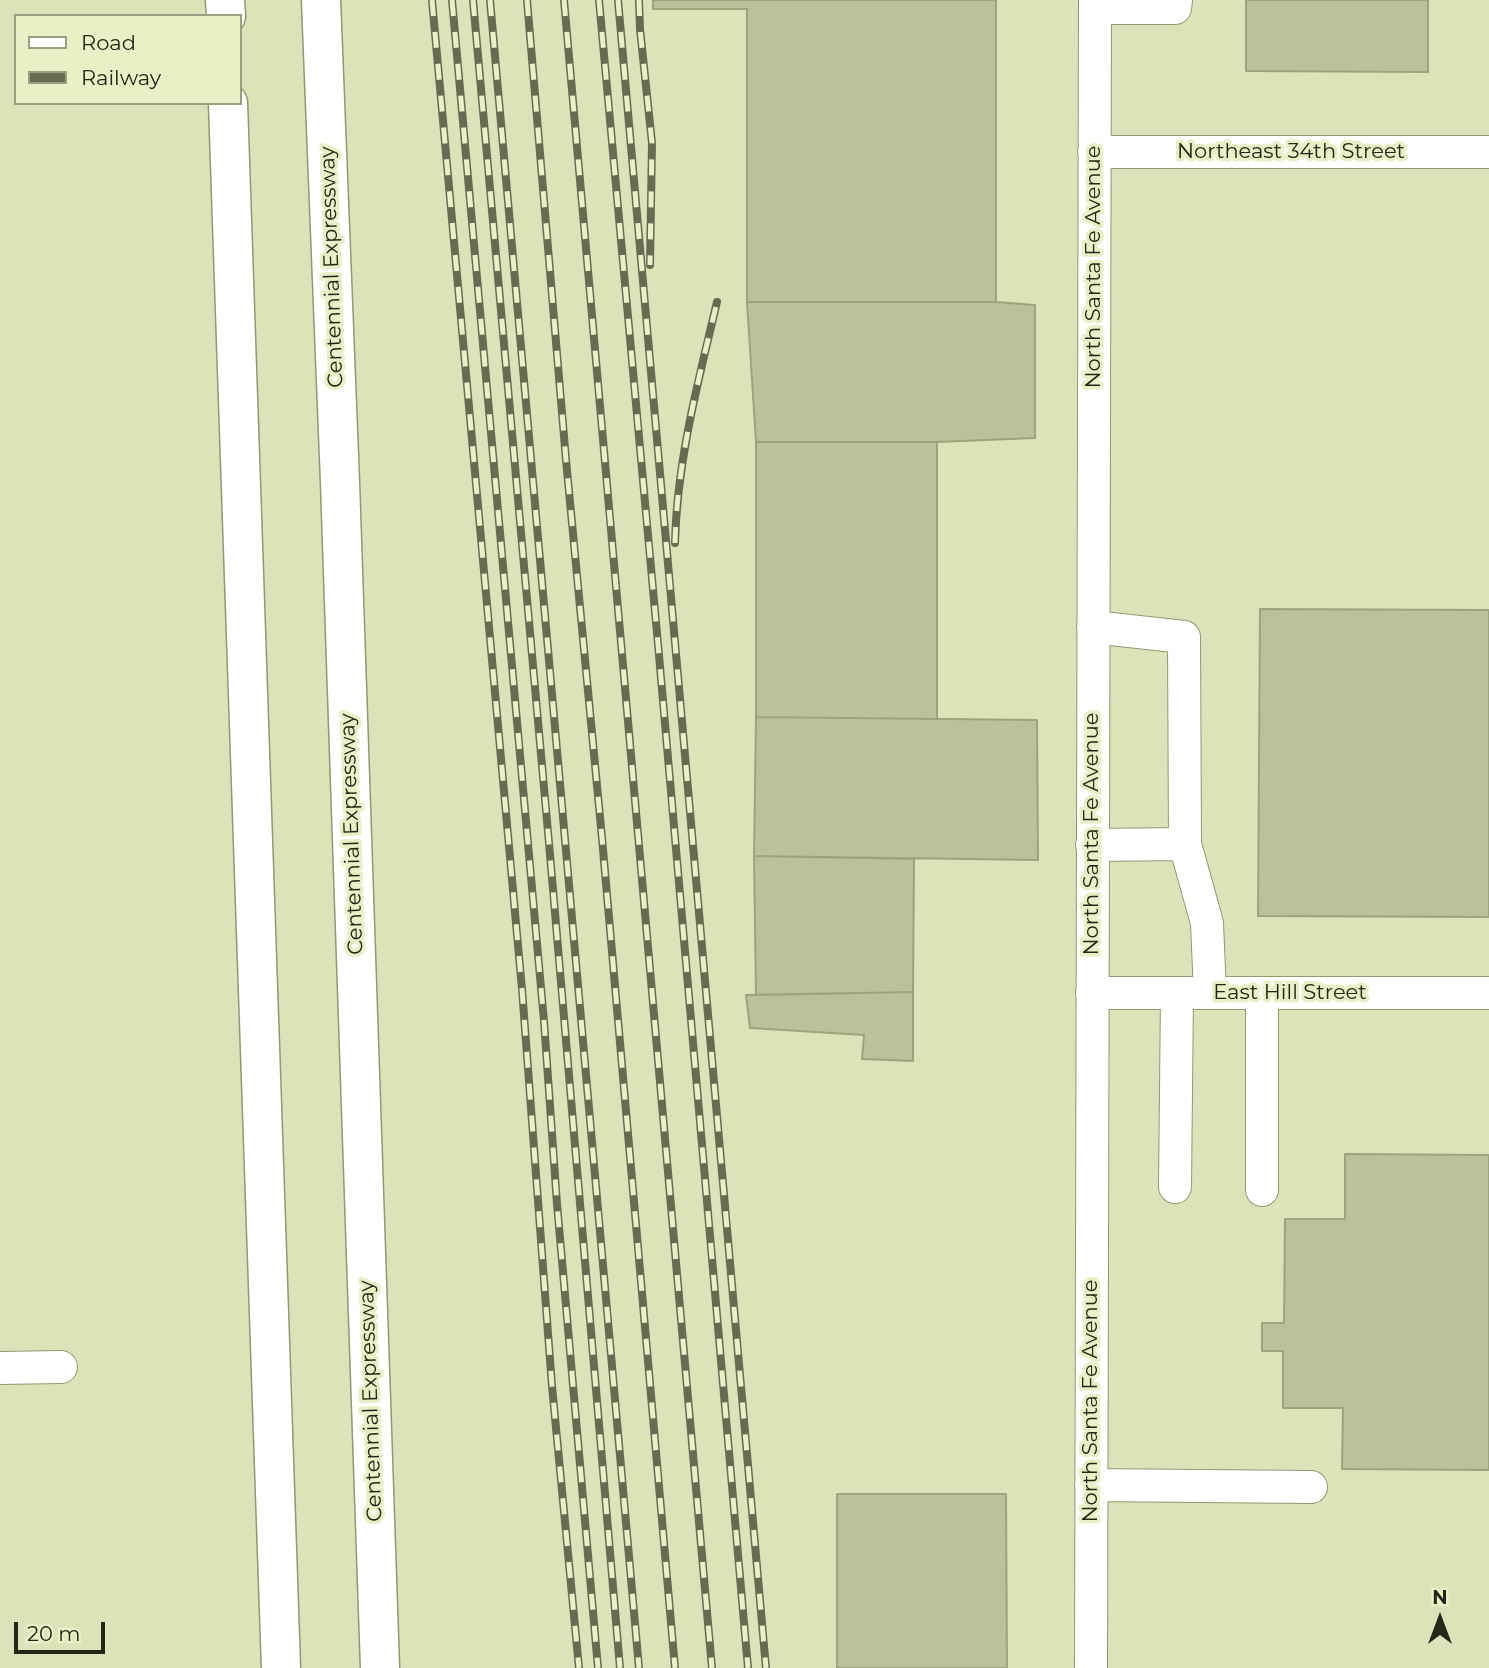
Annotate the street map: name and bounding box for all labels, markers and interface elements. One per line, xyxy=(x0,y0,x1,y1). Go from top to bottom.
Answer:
legend xyxy=(14,14,242,105)
text: Road xyxy=(81,30,136,55)
text: Railway xyxy=(81,65,161,90)
street label: Northeast 34th Street xyxy=(1177,139,1405,165)
street label: North Santa Fe Avenue xyxy=(1081,145,1107,389)
street label: Centennial Expressway xyxy=(315,146,349,388)
street label: North Santa Fe Avenue xyxy=(1079,712,1105,956)
street label: Centennial Expressway xyxy=(335,713,369,955)
street label: East Hill Street xyxy=(1213,980,1367,1006)
street label: North Santa Fe Avenue xyxy=(1078,1279,1104,1523)
street label: Centennial Expressway xyxy=(354,1280,388,1522)
north arrow xyxy=(1405,1584,1475,1654)
text: N xyxy=(1432,1586,1448,1609)
scale bar xyxy=(18,1608,108,1652)
text: 20 m xyxy=(27,1621,81,1646)

